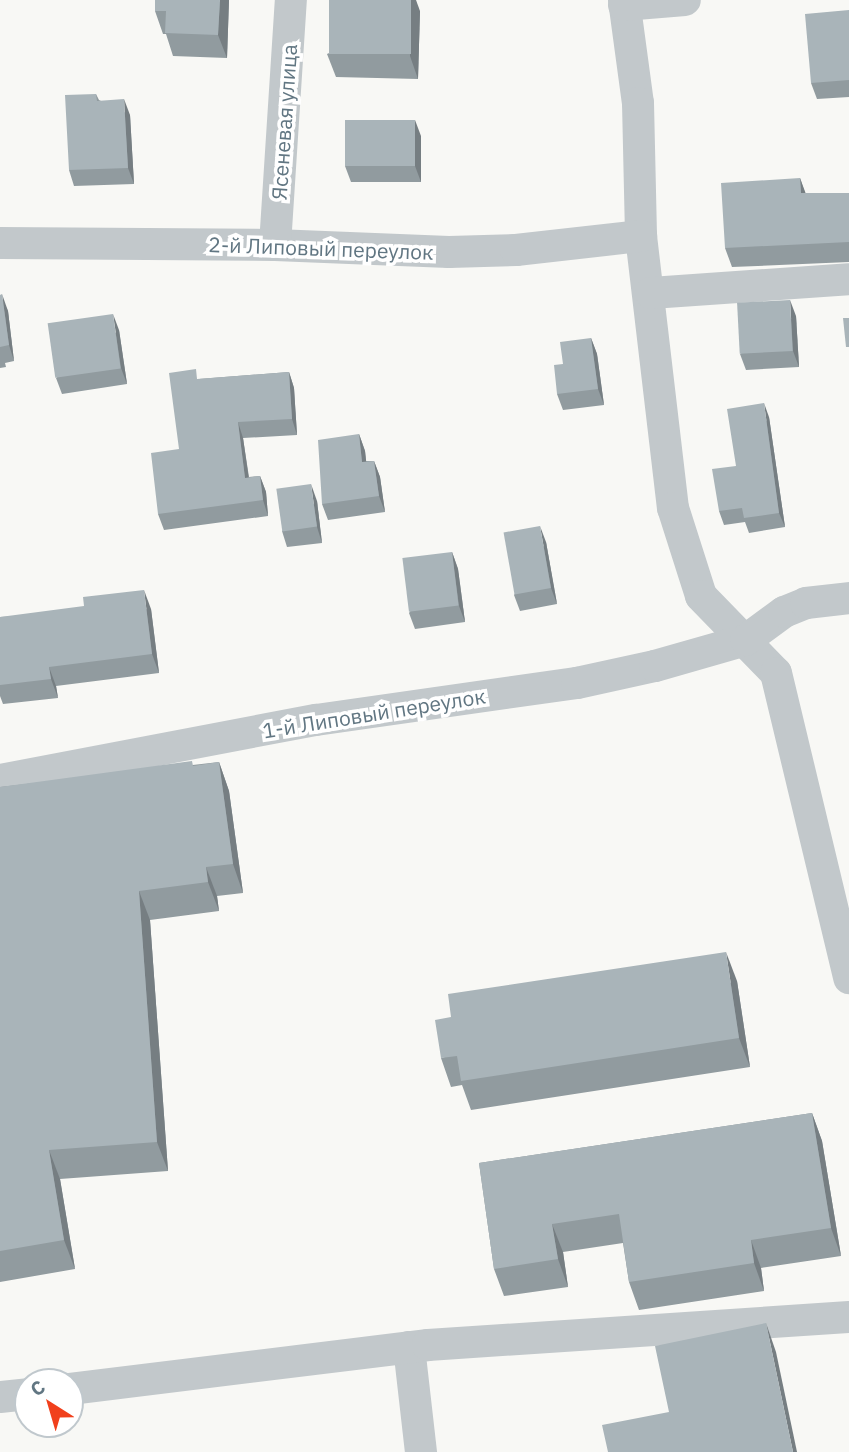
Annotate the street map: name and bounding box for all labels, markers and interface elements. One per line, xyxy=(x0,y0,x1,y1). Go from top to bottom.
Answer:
street label: Ясеневая улица xyxy=(266,43,302,201)
street label: 2-й Липовый переулок xyxy=(208,231,434,265)
street label: 1-й Липовый переулок xyxy=(261,683,487,743)
north arrow xyxy=(14,1368,84,1438)
text: С xyxy=(25,1375,50,1401)

